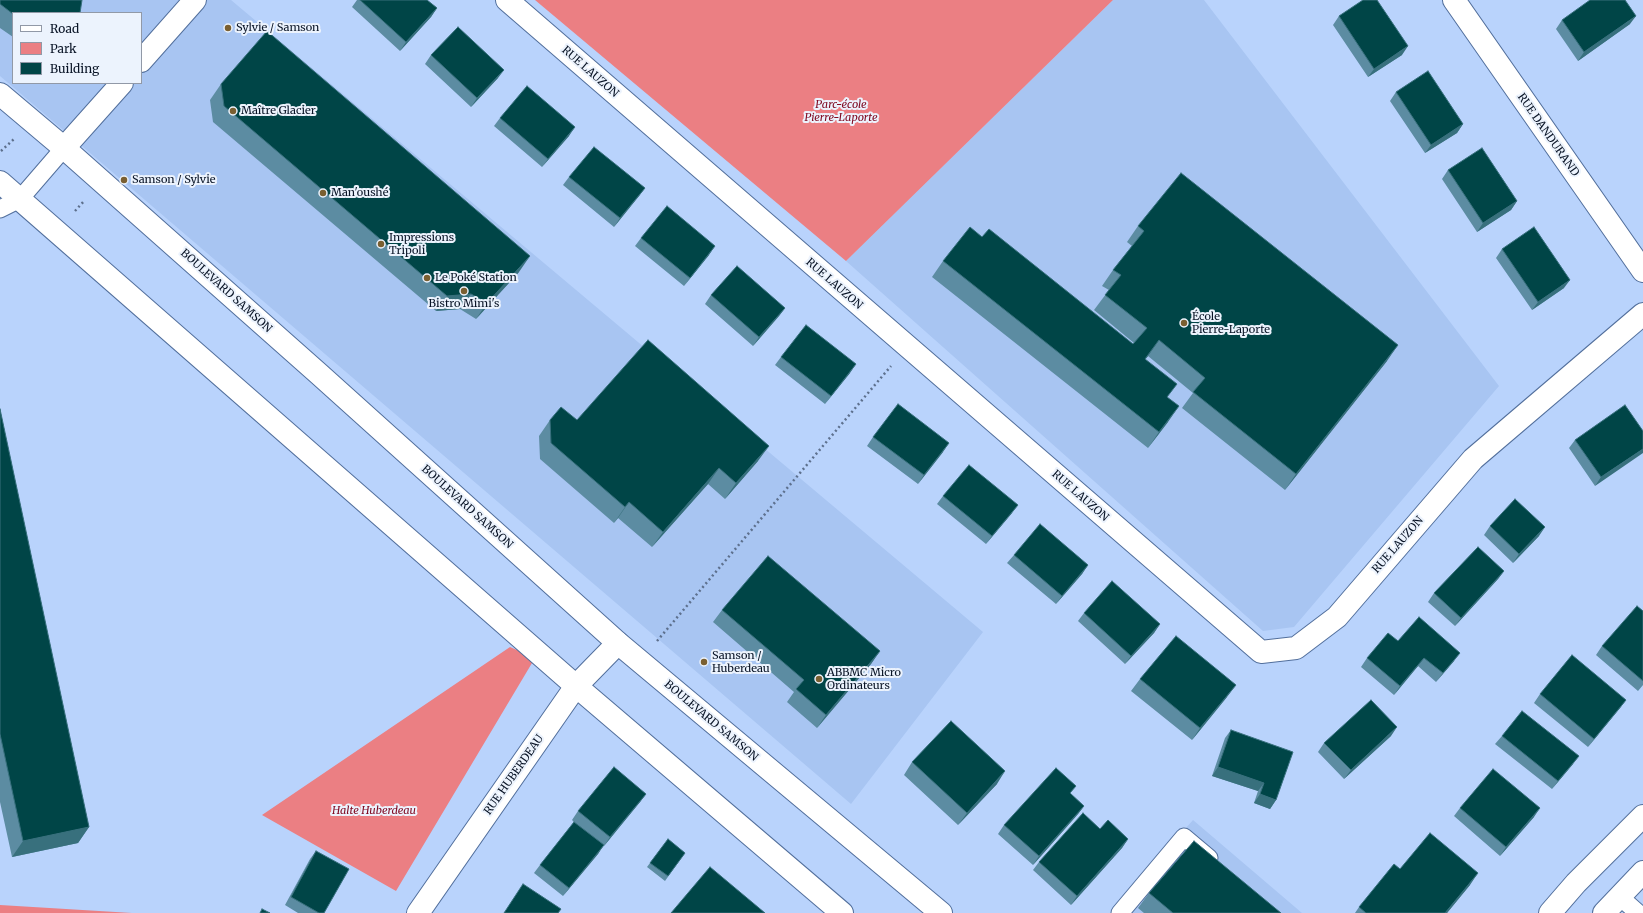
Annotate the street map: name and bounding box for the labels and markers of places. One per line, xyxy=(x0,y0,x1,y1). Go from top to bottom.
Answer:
place label: Sylvie / Samson xyxy=(236,21,319,35)
marker: Sylvie / Samson xyxy=(223,23,233,33)
place label: Maître Glacier xyxy=(241,104,316,118)
marker: Maître Glacier xyxy=(228,106,238,116)
place label: Samson / Sylvie xyxy=(132,173,215,187)
marker: Samson / Sylvie xyxy=(119,175,129,185)
place label: Man'oushé xyxy=(331,186,388,200)
marker: Man'oushé xyxy=(318,188,328,198)
place label: Impressions Tripoli xyxy=(389,231,454,257)
marker: Impressions Tripoli xyxy=(376,239,386,249)
place label: Le Poké Station xyxy=(435,271,517,285)
marker: Le Poké Station xyxy=(422,273,432,283)
marker: Bistro Mimi's xyxy=(459,286,469,296)
place label: Bistro Mimi's xyxy=(429,297,499,311)
place label: École Pierre-Laporte xyxy=(1192,310,1270,336)
marker: École Pierre-Laporte xyxy=(1179,318,1189,328)
place label: Samson / Huberdeau xyxy=(712,649,770,675)
marker: Samson / Huberdeau xyxy=(699,657,709,667)
place label: ABBMC Micro Ordinateurs xyxy=(827,666,901,692)
marker: ABBMC Micro Ordinateurs xyxy=(814,674,824,684)

